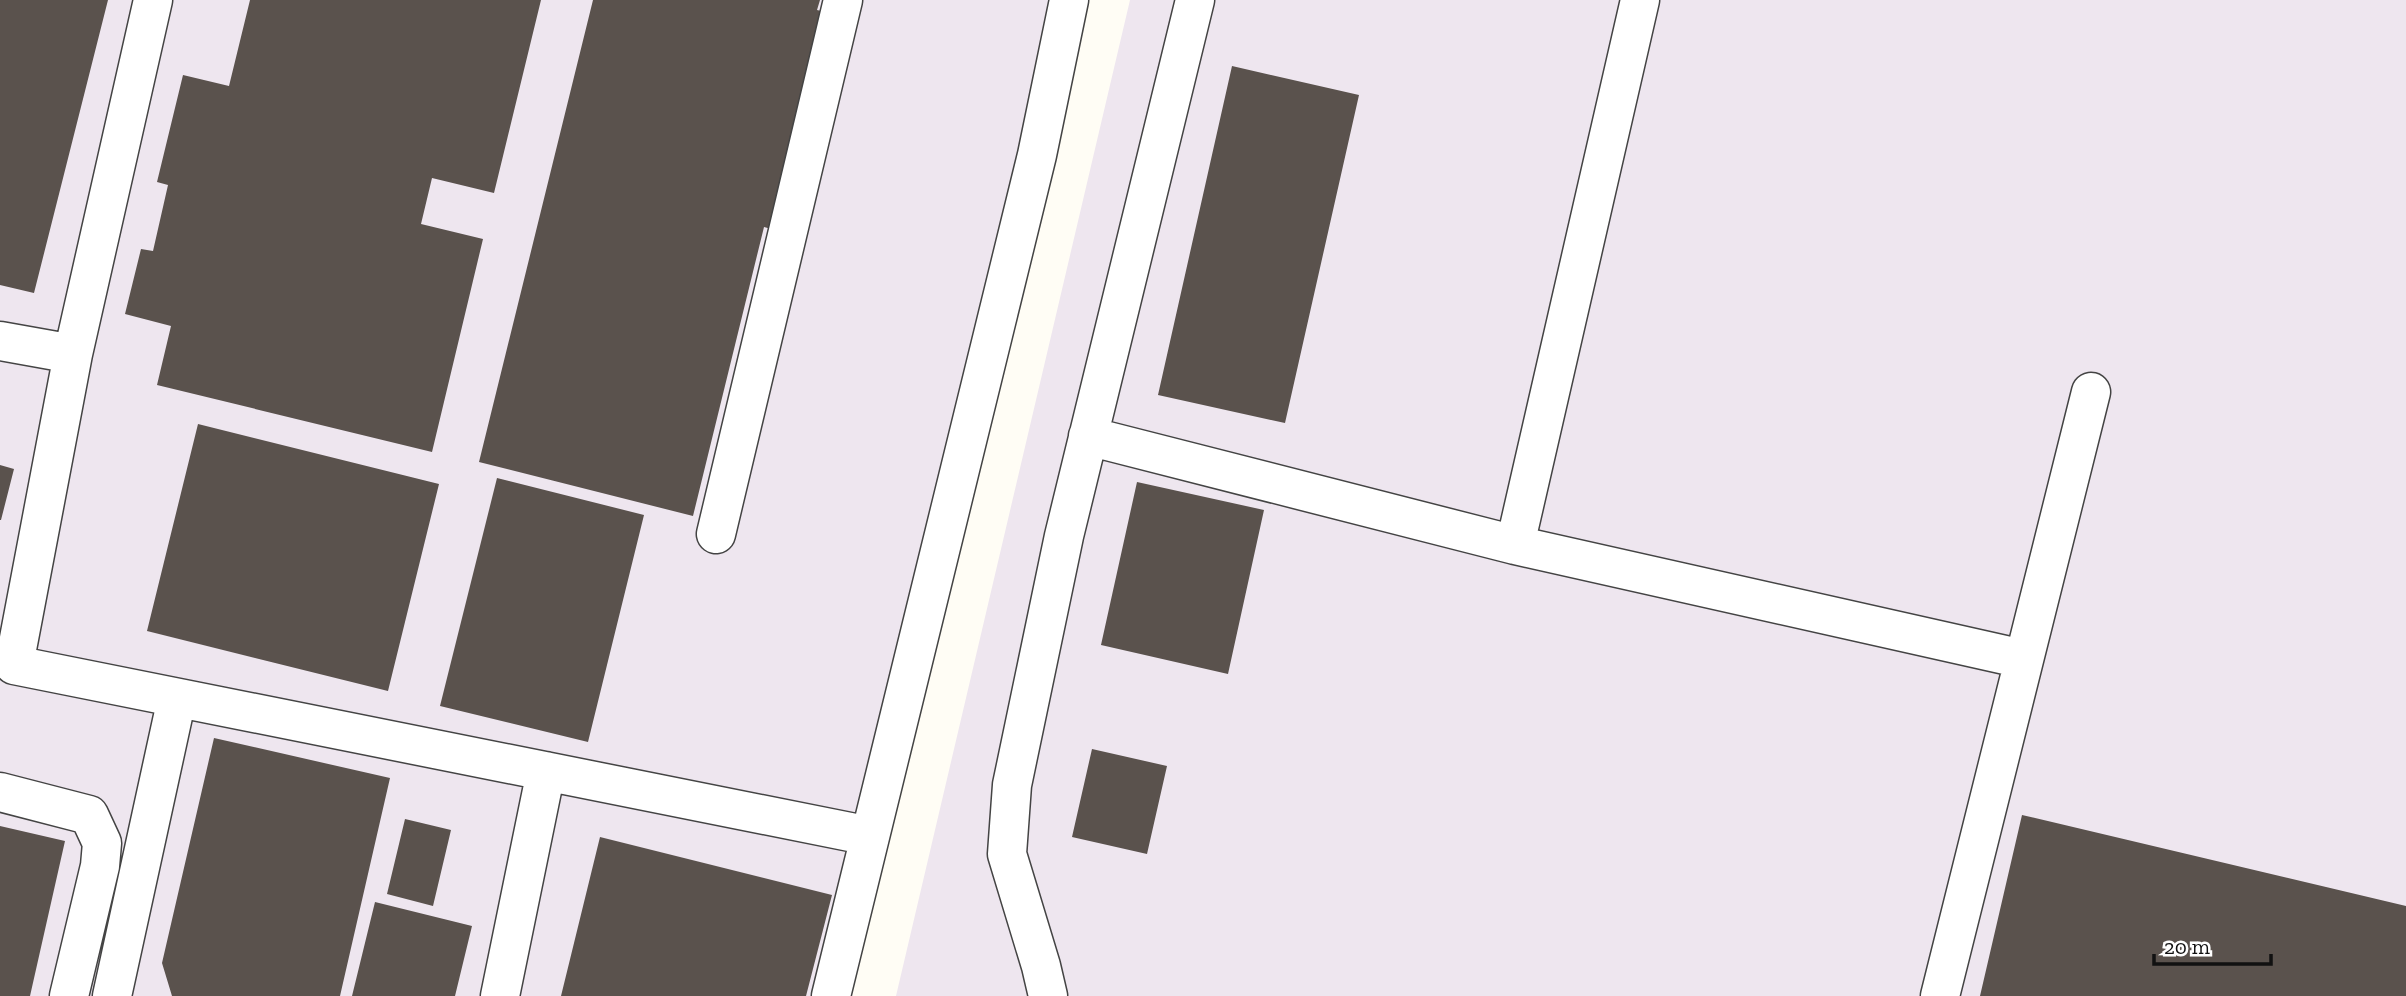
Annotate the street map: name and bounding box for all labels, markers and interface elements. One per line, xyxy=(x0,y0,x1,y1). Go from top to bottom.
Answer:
scale bar xyxy=(2154,922,2271,966)
text: 20 m xyxy=(2164,934,2210,959)

